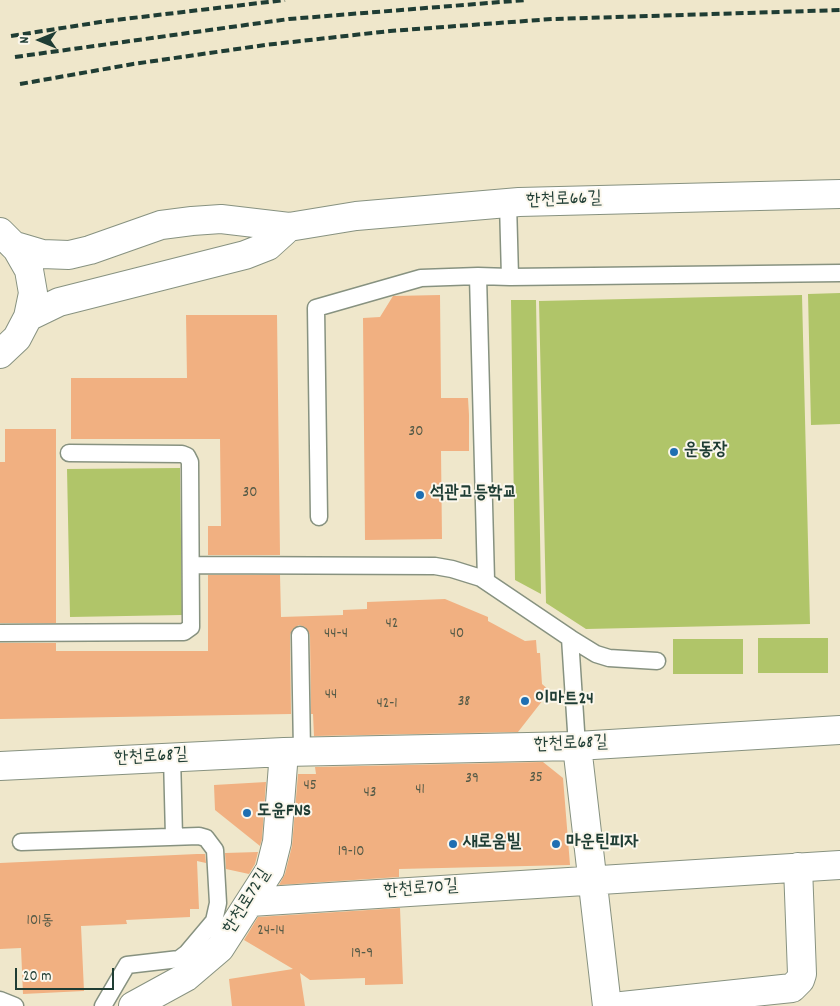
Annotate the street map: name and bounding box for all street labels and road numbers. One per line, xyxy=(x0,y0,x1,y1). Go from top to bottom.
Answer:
street label: 한천로66길 xyxy=(526,189,602,213)
street label: 한천로68길 xyxy=(534,733,608,757)
street label: 한천로68길 xyxy=(113,745,189,771)
street label: 한천로72길 xyxy=(220,865,276,939)
street label: 한천로70길 xyxy=(383,877,459,903)

